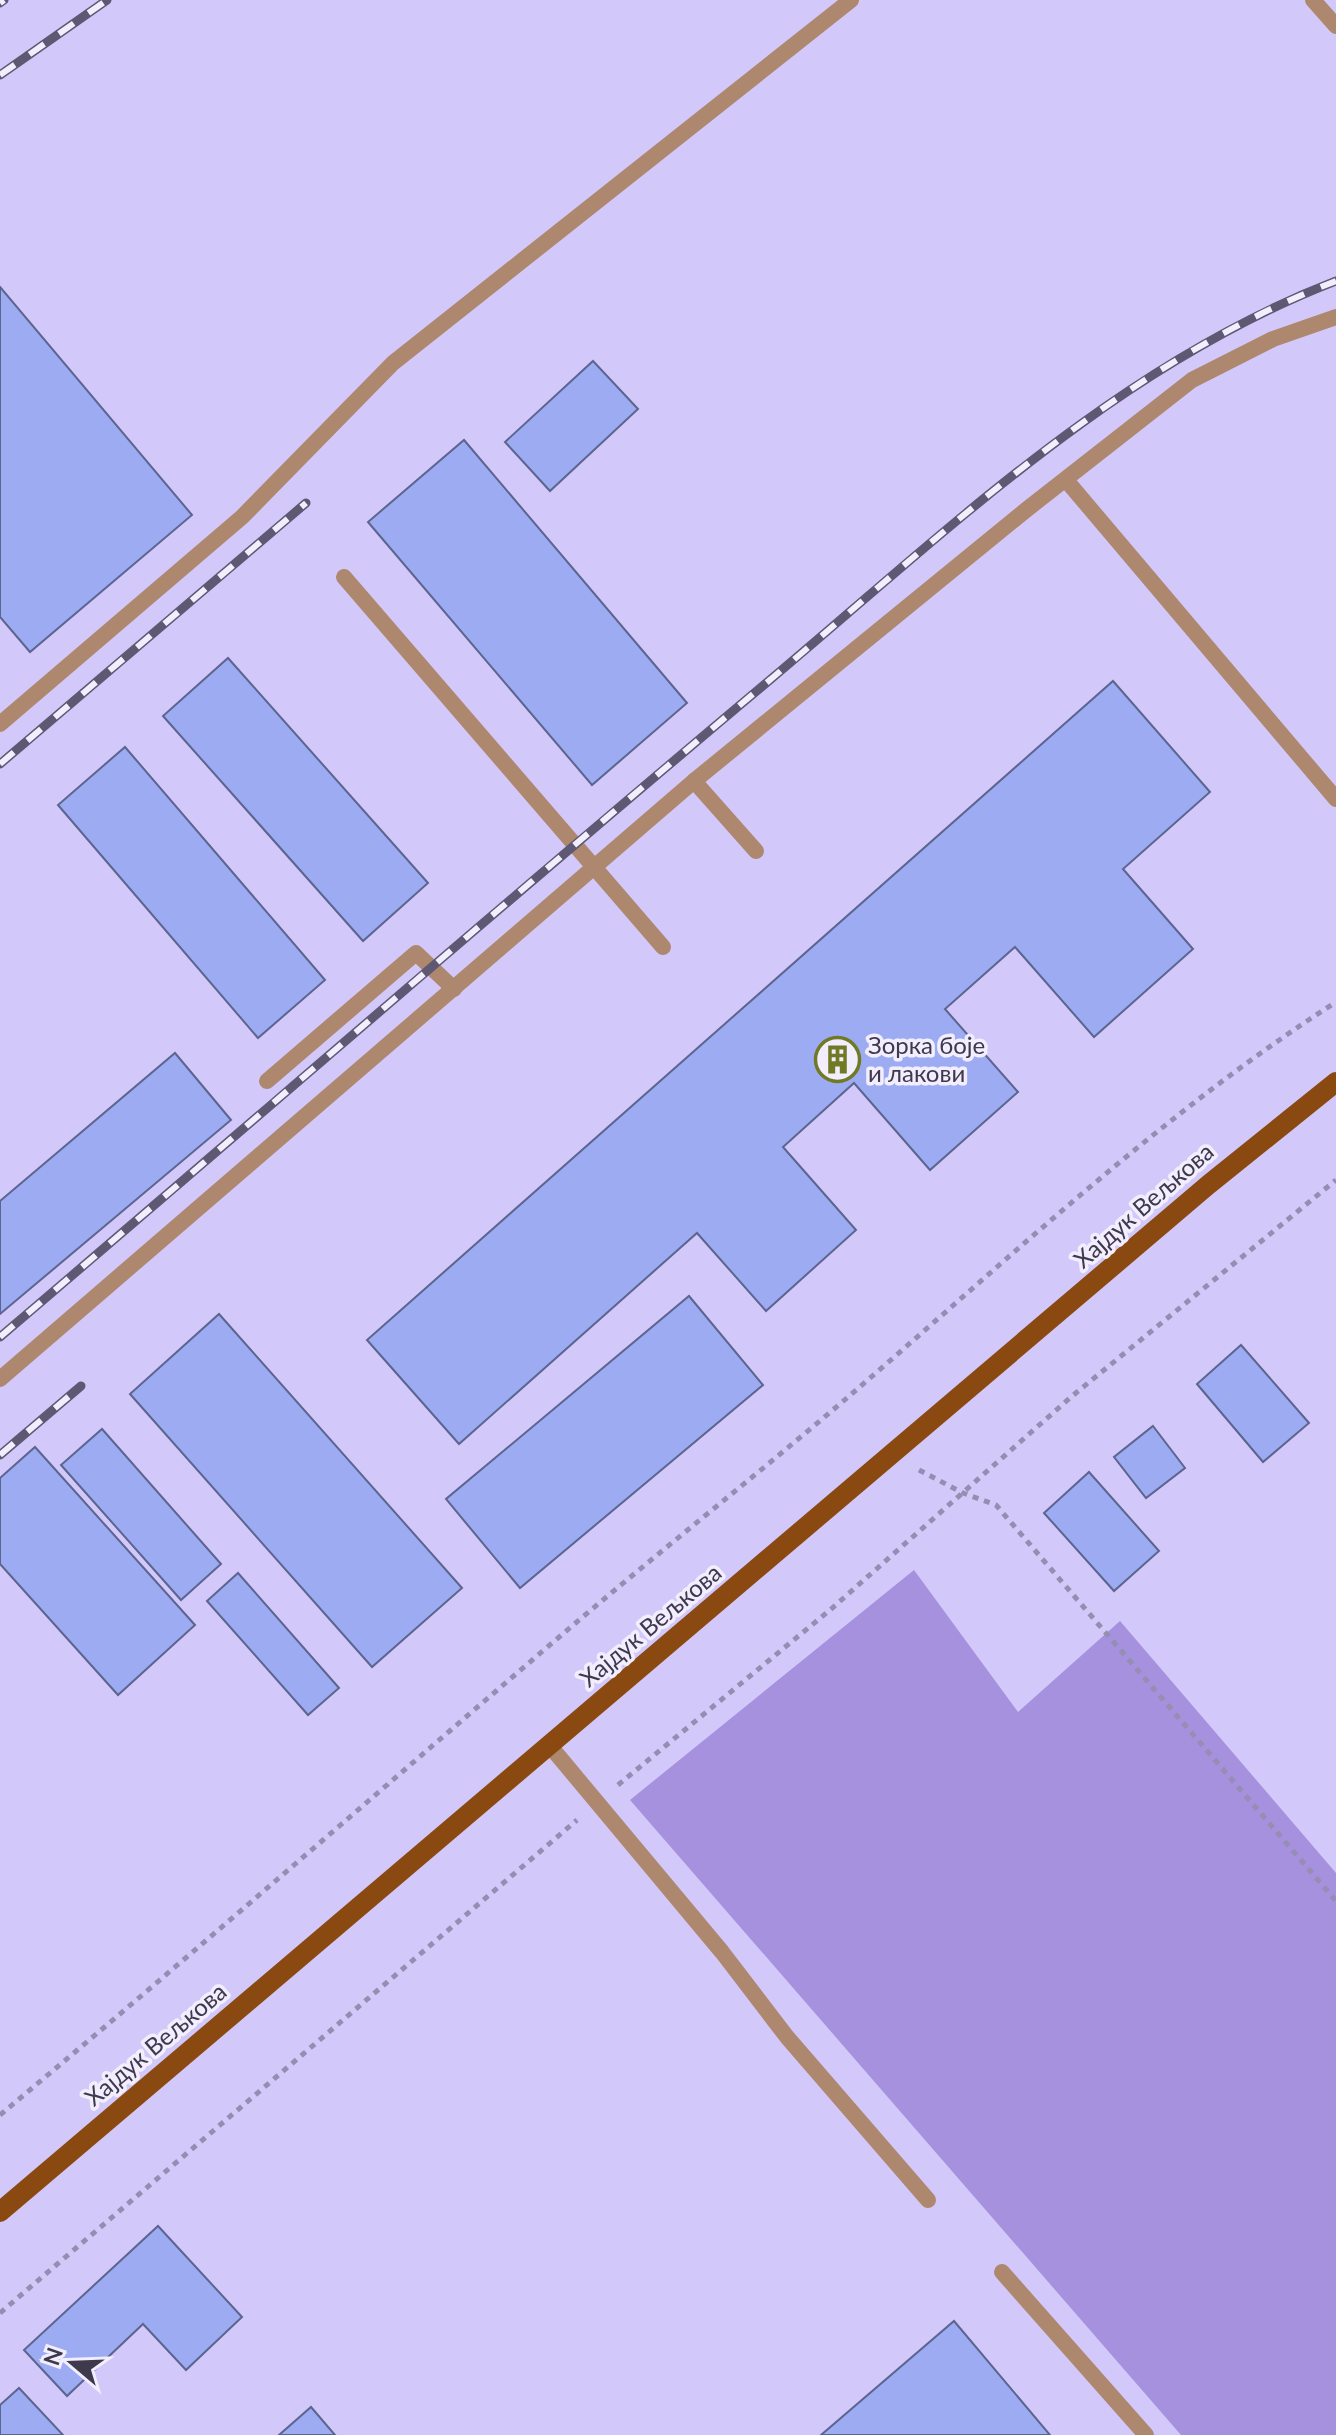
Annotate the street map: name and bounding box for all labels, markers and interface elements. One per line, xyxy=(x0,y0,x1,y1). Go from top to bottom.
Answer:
place label: Зорка боје и лакови xyxy=(868,1030,985,1087)
building icon: Зорка боје и лакови xyxy=(813,1036,861,1084)
street label: Хајдук Вељкова xyxy=(1067,1136,1219,1273)
street label: Хајдук Вељкова xyxy=(573,1557,727,1692)
street label: Хајдук Вељкова xyxy=(78,1976,232,2111)
north arrow xyxy=(32,2323,112,2403)
text: N xyxy=(37,2344,68,2369)

